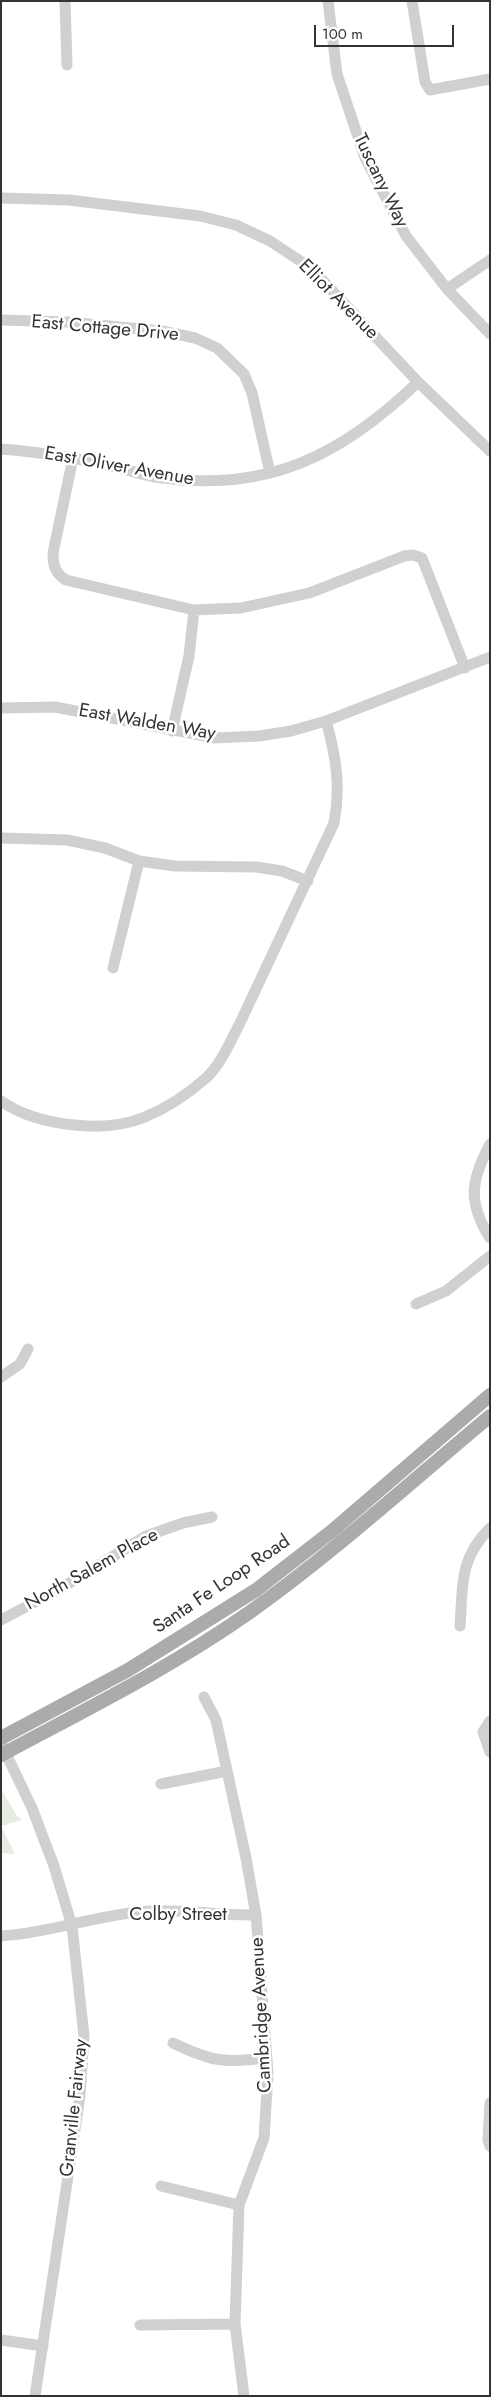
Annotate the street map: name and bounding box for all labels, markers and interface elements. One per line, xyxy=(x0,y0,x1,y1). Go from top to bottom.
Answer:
scale bar xyxy=(316,15,456,47)
text: 100 m xyxy=(322,23,363,45)
street label: Tuscany Way xyxy=(348,130,412,232)
street label: Elliot Avenue xyxy=(293,255,383,345)
street label: East Cottage Drive xyxy=(30,311,180,347)
street label: East Oliver Avenue xyxy=(43,443,195,491)
street label: East Walden Way xyxy=(77,700,217,746)
street label: North Salem Place xyxy=(21,1524,163,1616)
street label: Santa Fe Loop Road xyxy=(149,1531,295,1639)
street label: Colby Street xyxy=(129,1904,227,1926)
street label: Cambridge Avenue xyxy=(247,1937,277,2093)
street label: Granville Fairway xyxy=(56,2038,94,2178)

